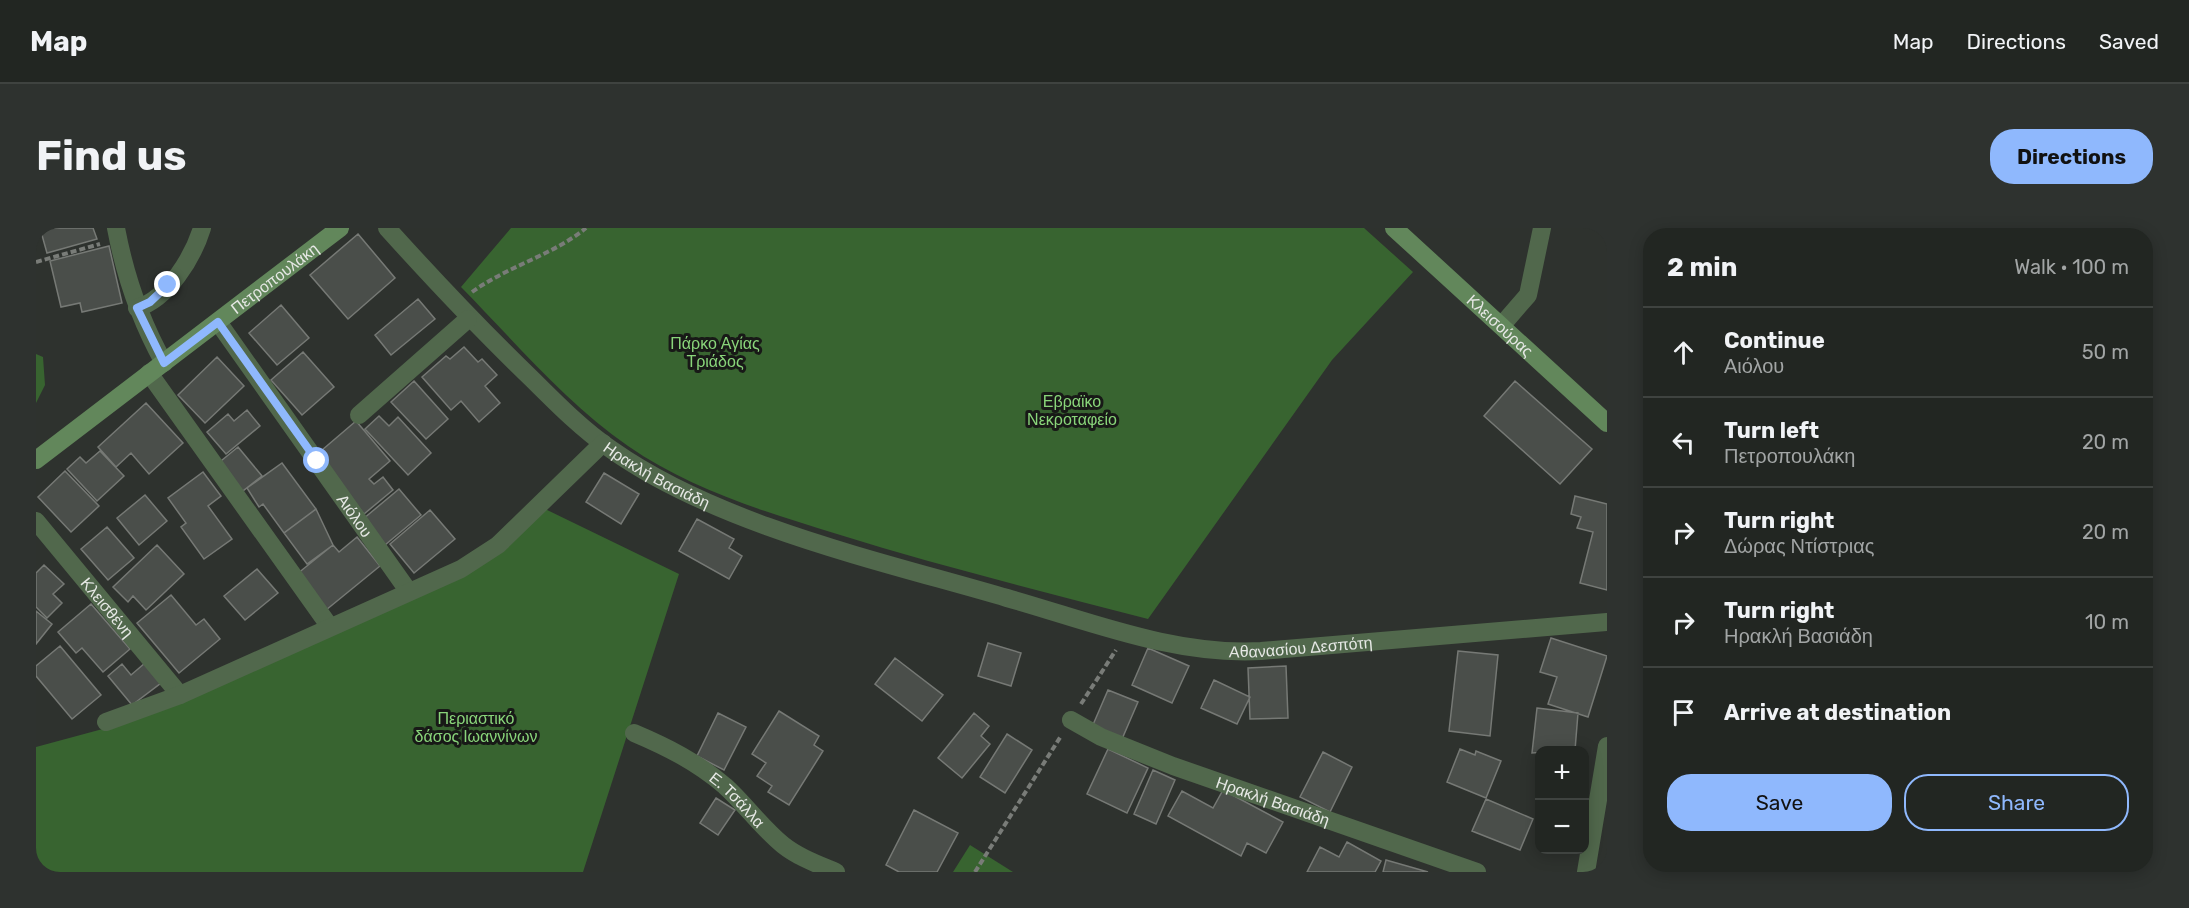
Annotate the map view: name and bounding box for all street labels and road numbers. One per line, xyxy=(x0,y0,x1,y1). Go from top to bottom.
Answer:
street label: Πετροπουλάκη xyxy=(227,239,322,318)
street label: Κλεισούρας xyxy=(1463,291,1537,361)
street label: Ηρακλή Βασιάδη xyxy=(600,438,713,513)
street label: Αιόλου xyxy=(333,491,376,541)
street label: Κλεισθένη xyxy=(77,574,137,641)
street label: Αθανασίου Δεσπότη xyxy=(1229,633,1373,662)
street label: Ε. Τσάλλα xyxy=(705,768,768,832)
street label: Ηρακλή Βασιάδη xyxy=(1213,773,1332,830)

